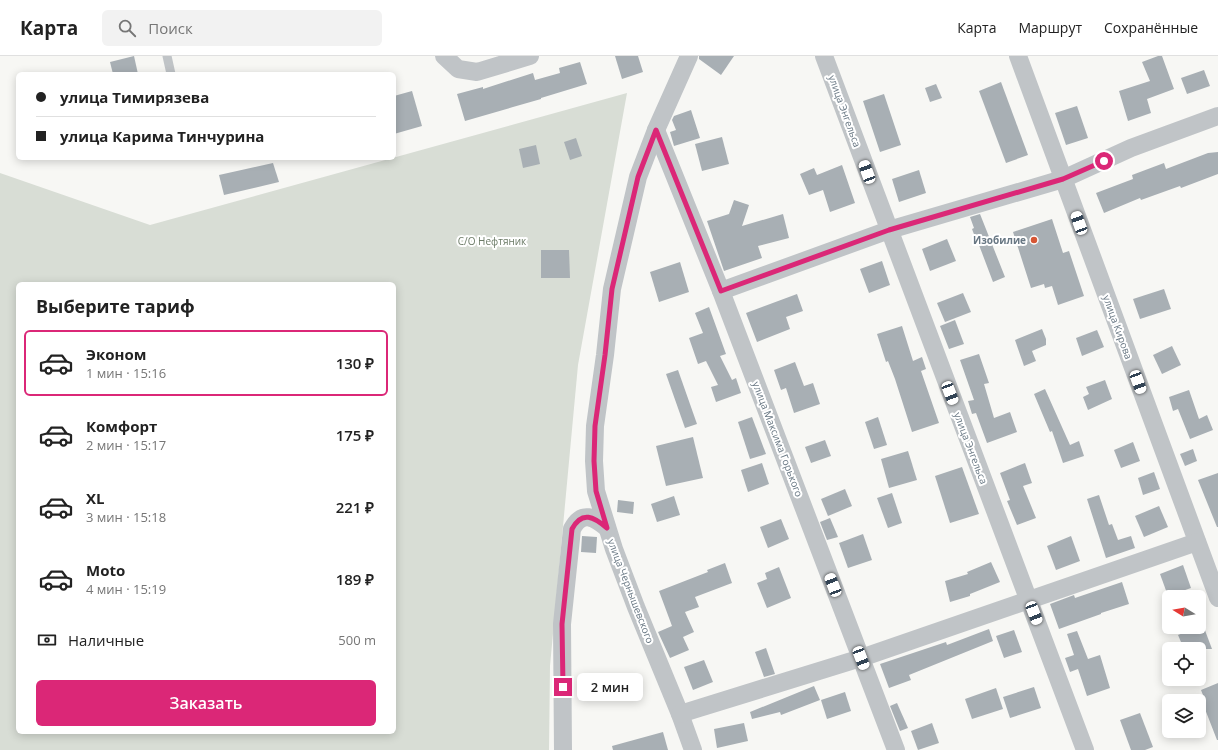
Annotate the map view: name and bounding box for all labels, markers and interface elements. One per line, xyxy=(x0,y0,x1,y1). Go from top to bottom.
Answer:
search box xyxy=(102,10,382,46)
text: Карта xyxy=(20,15,78,41)
icon: search xyxy=(116,17,138,39)
text: Поиск xyxy=(148,18,193,38)
text: Карта xyxy=(957,18,996,37)
text: Маршрут xyxy=(1018,18,1082,37)
text: Сохранённые xyxy=(1104,18,1198,37)
street label: улица Энгельса xyxy=(825,73,865,149)
text: улица Тимирязева xyxy=(60,87,209,107)
text: улица Карима Тинчурина xyxy=(60,126,264,146)
route start xyxy=(1095,152,1113,170)
car xyxy=(857,159,877,185)
car xyxy=(1069,210,1089,236)
place label: Изобилие xyxy=(973,233,1026,247)
park label: С/О Нефтяник xyxy=(458,234,527,248)
marker: Изобилие xyxy=(1029,235,1039,245)
street label: улица Кирова xyxy=(1100,293,1136,361)
text: Выберите тариф xyxy=(36,294,195,318)
text: Эконом xyxy=(86,344,146,364)
icon: car xyxy=(38,345,74,381)
text: 130 ₽ xyxy=(336,353,374,373)
text: 1 мин · 15:16 xyxy=(86,364,166,382)
car xyxy=(1128,369,1148,395)
street label: улица Максима Горького xyxy=(749,379,807,499)
car xyxy=(940,380,960,406)
street label: улица Энгельса xyxy=(951,410,991,486)
text: Комфорт xyxy=(86,416,157,436)
icon: car xyxy=(38,417,74,453)
text: 175 ₽ xyxy=(336,425,374,445)
text: 2 мин · 15:17 xyxy=(86,436,166,454)
text: XL xyxy=(86,488,104,508)
icon: car xyxy=(38,489,74,525)
text: 221 ₽ xyxy=(336,497,374,517)
text: 3 мин · 15:18 xyxy=(86,508,166,526)
street label: улица Чернышевского xyxy=(605,537,657,645)
text: Moto xyxy=(86,560,125,580)
icon: car xyxy=(38,561,74,597)
text: 189 ₽ xyxy=(336,569,374,589)
car xyxy=(823,572,843,598)
text: 4 мин · 15:19 xyxy=(86,580,166,598)
north arrow xyxy=(1162,590,1206,634)
map controls xyxy=(1162,590,1206,738)
car xyxy=(1024,600,1044,626)
icon: cash xyxy=(36,629,58,651)
text: Наличные xyxy=(68,630,144,650)
text: 500 m xyxy=(338,631,376,649)
button: locate xyxy=(1162,642,1206,686)
car xyxy=(851,645,871,671)
callout: 2 мин xyxy=(577,673,643,701)
route end xyxy=(554,678,572,696)
text: 2 мин xyxy=(591,678,629,696)
button: Заказать xyxy=(36,680,376,726)
button: layers xyxy=(1162,694,1206,738)

